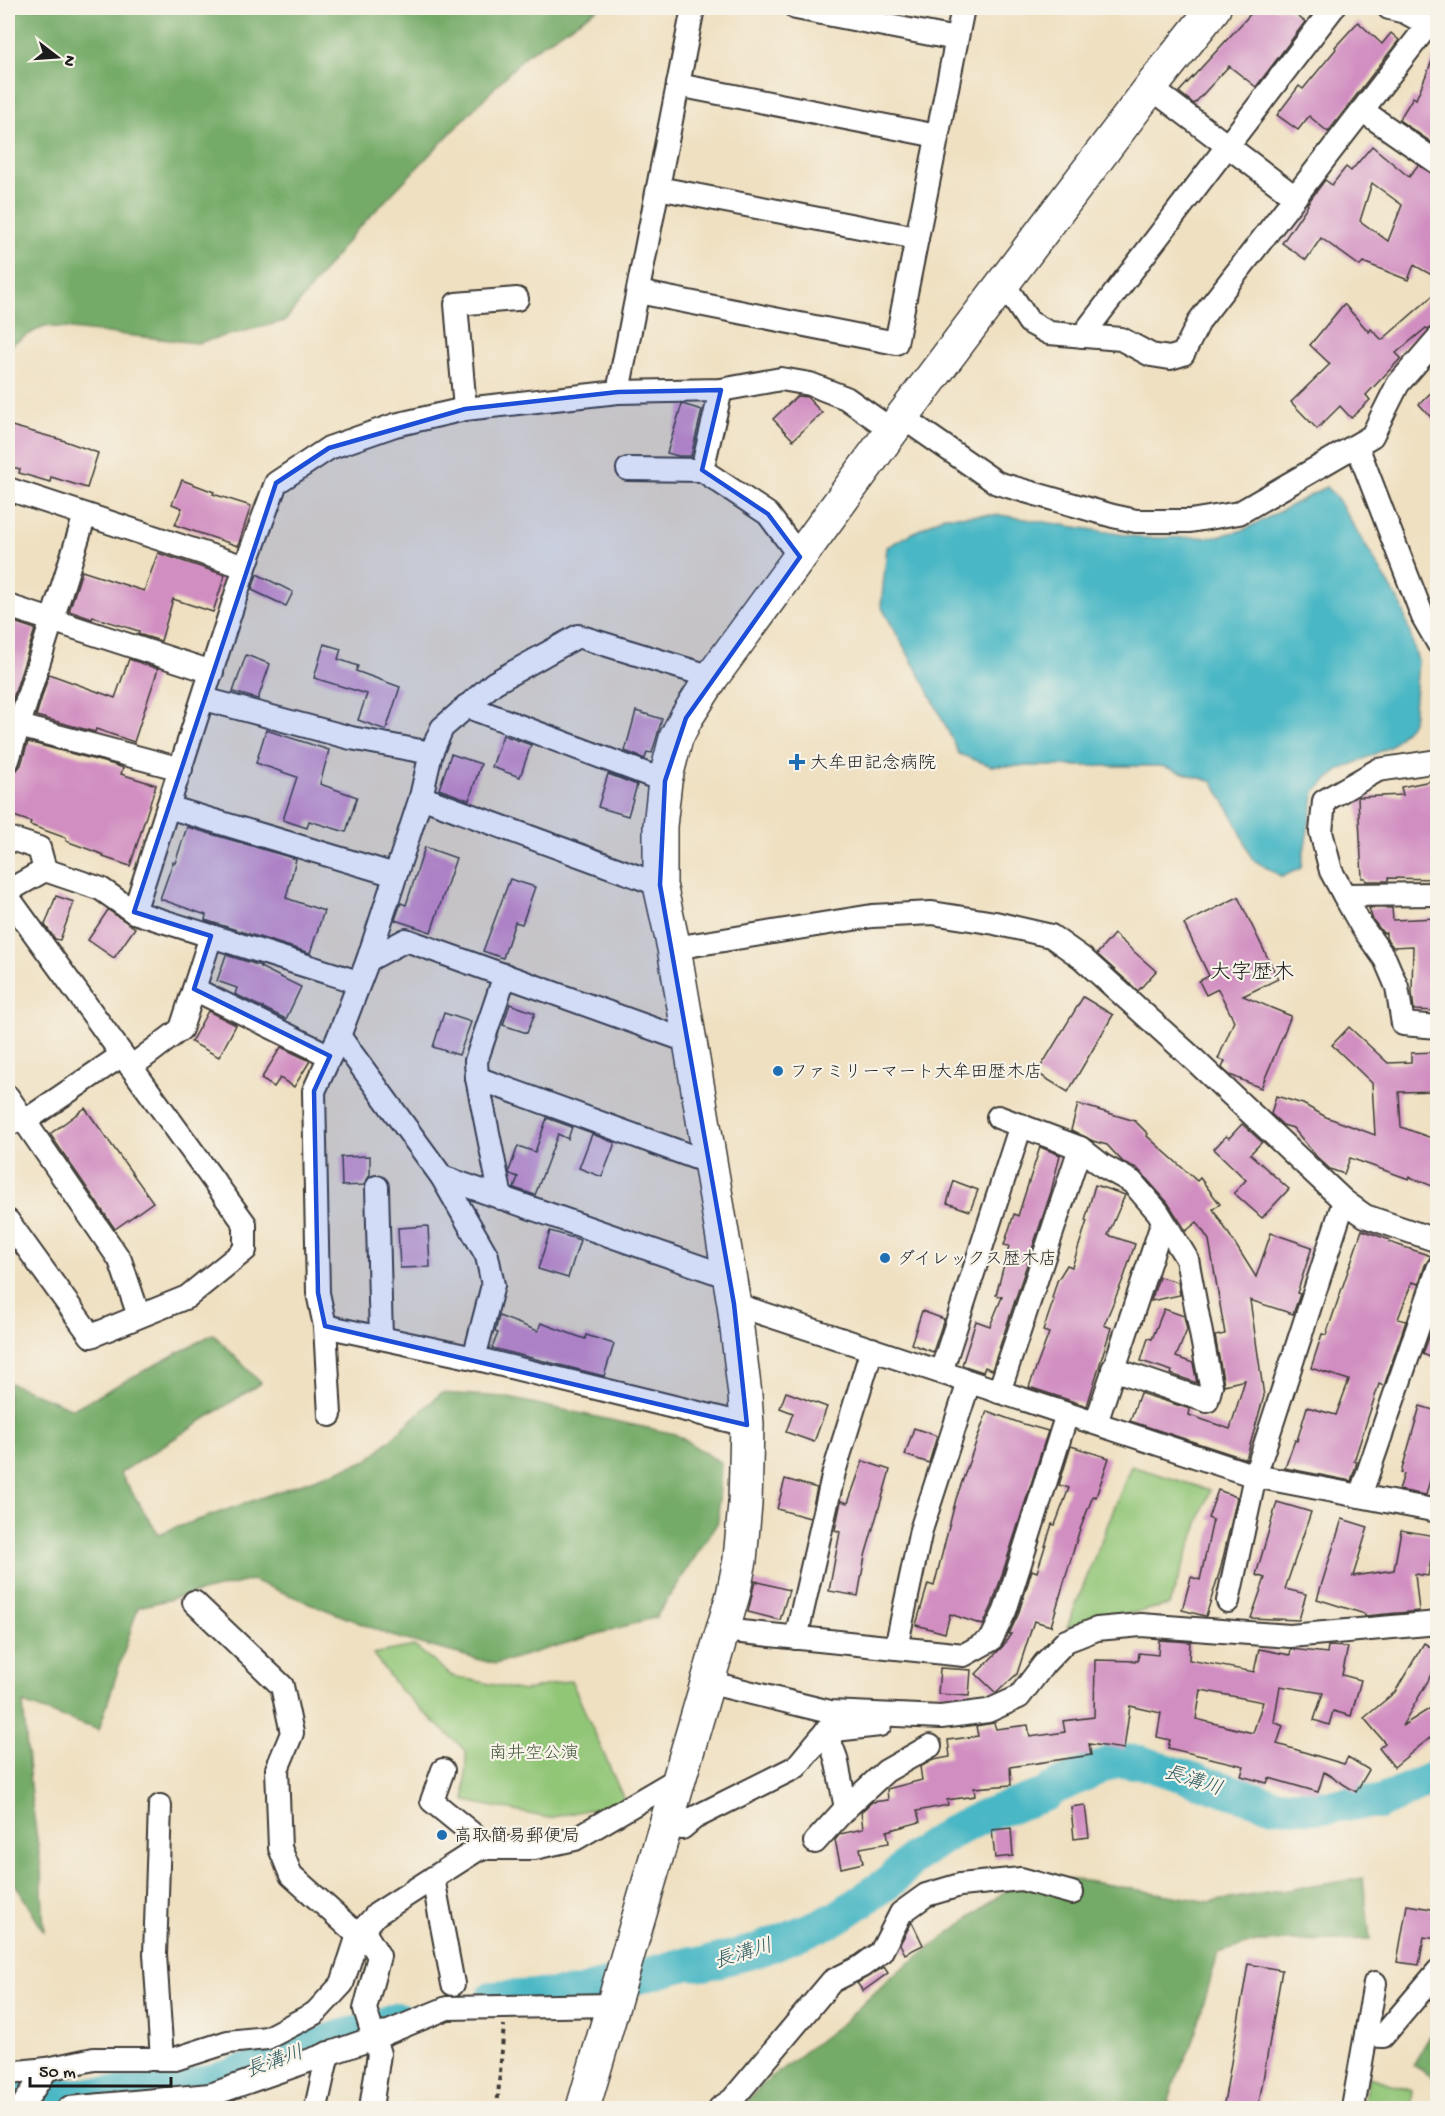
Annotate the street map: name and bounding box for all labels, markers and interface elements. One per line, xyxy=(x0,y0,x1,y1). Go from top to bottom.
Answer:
north arrow xyxy=(27,27,87,87)
text: N xyxy=(57,53,79,69)
marker: 大牟田記念病院 xyxy=(788,753,806,771)
place label: 大牟田記念病院 xyxy=(810,753,936,775)
district label: 大字歴木 xyxy=(1210,961,1294,987)
place label: ファミリーマート大牟田歴木店 xyxy=(790,1062,1042,1084)
marker: ファミリーマート大牟田歴木店 xyxy=(771,1064,785,1078)
place label: ダイレックス歴木店 xyxy=(897,1249,1057,1271)
marker: ダイレックス歴木店 xyxy=(878,1251,892,1265)
park label: 南井空公演 xyxy=(489,1743,579,1765)
water label: 長溝川 xyxy=(1161,1761,1225,1803)
place label: 高取簡易郵便局 xyxy=(454,1826,580,1848)
marker: 高取簡易郵便局 xyxy=(435,1828,449,1842)
water label: 長溝川 xyxy=(712,1935,776,1975)
water label: 長溝川 xyxy=(243,2041,307,2084)
scale bar xyxy=(30,2050,171,2088)
text: 50 m xyxy=(39,2063,76,2084)

